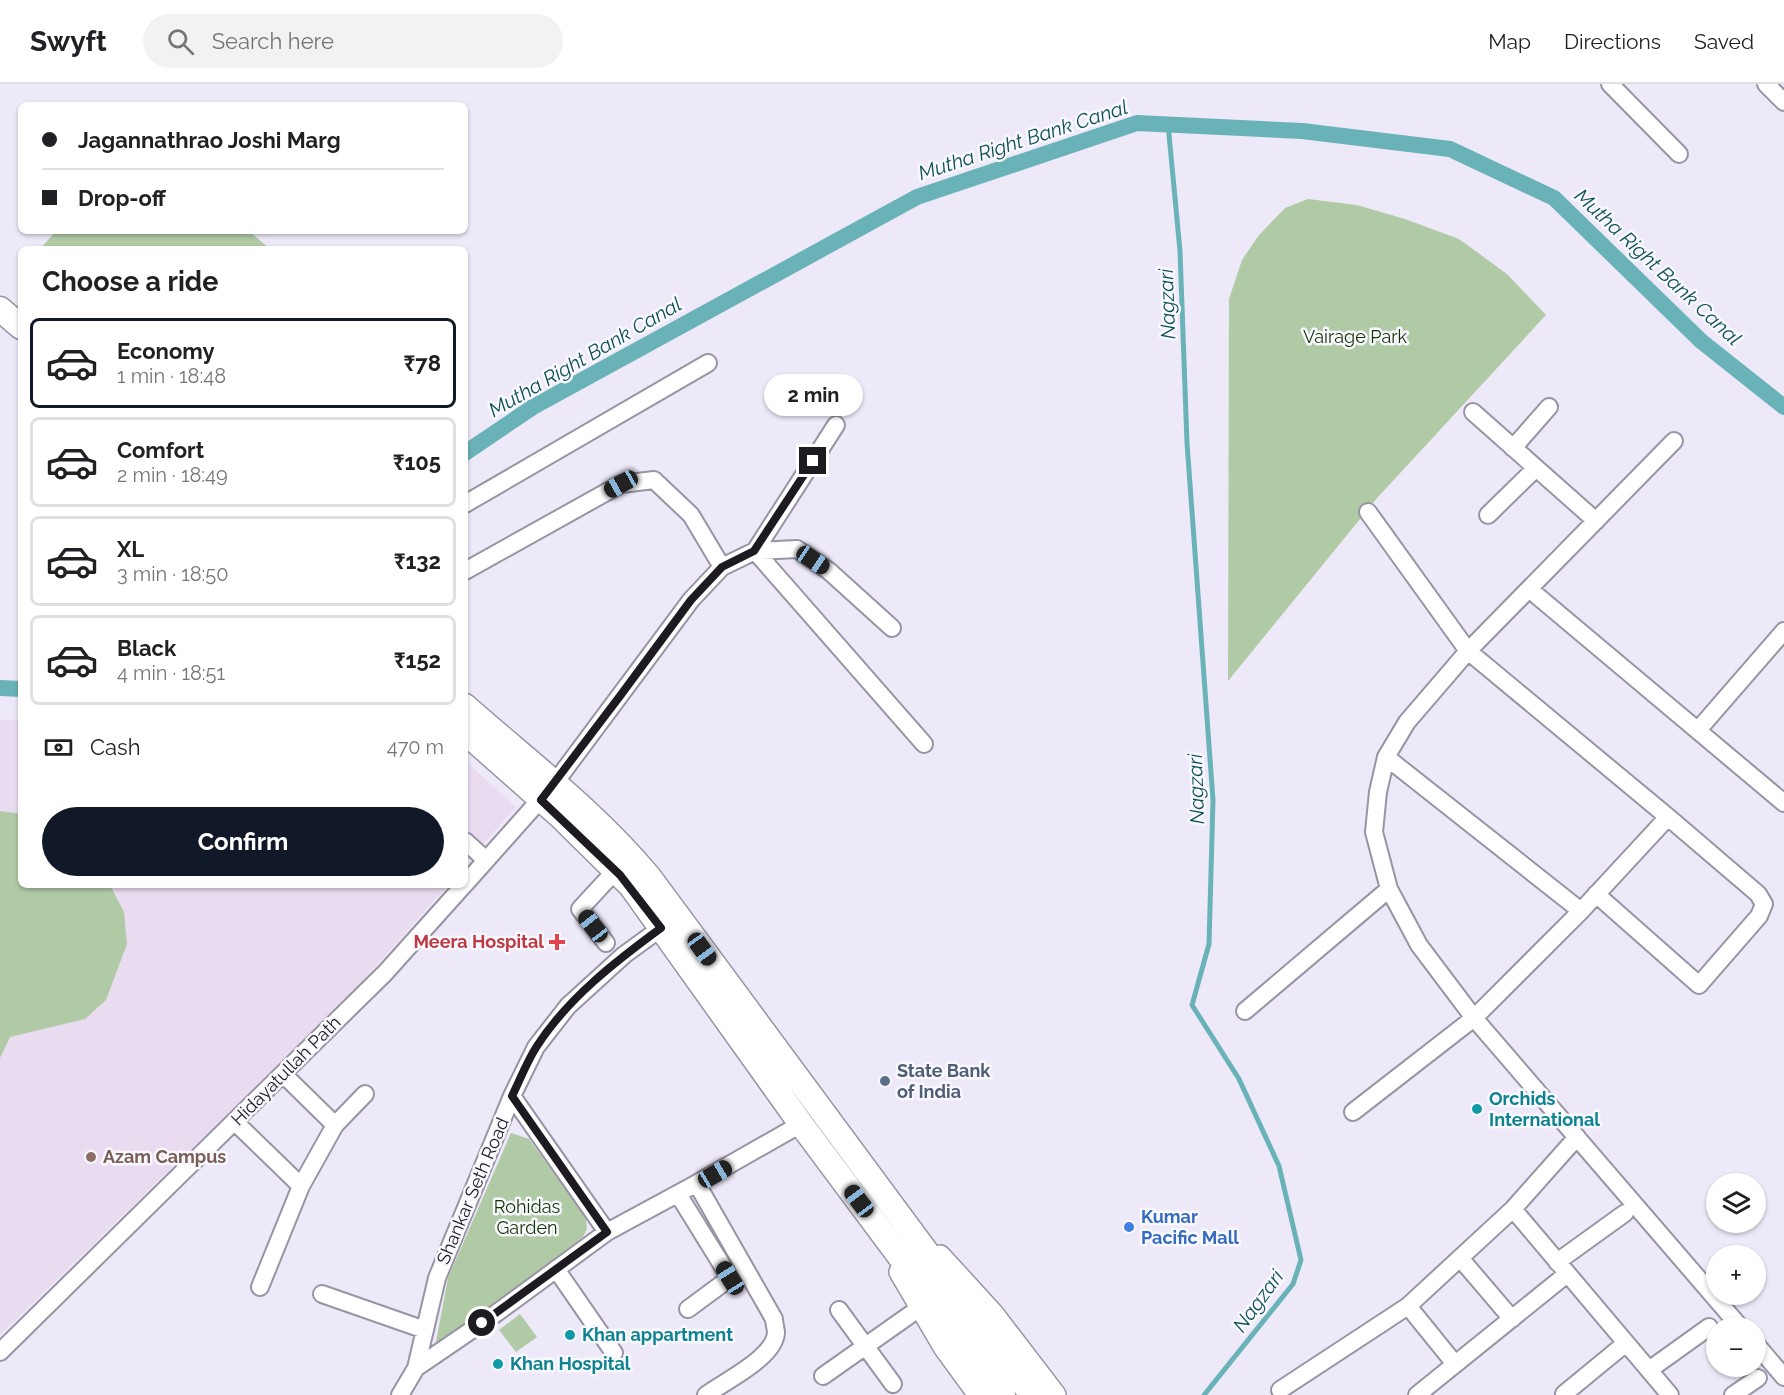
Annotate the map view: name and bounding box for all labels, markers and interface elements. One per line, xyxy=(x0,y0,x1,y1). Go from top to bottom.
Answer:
search box xyxy=(143,14,563,68)
text: Swyft xyxy=(30,25,107,58)
icon: search xyxy=(164,25,197,58)
text: Search here xyxy=(212,28,334,54)
text: Map xyxy=(1488,29,1531,54)
text: Directions xyxy=(1564,29,1661,54)
text: Saved xyxy=(1694,29,1754,54)
water label: Mutha Right Bank Canal xyxy=(915,95,1131,185)
text: Jagannathrao Joshi Marg xyxy=(78,127,341,153)
water label: Mutha Right Bank Canal xyxy=(1570,184,1746,350)
text: Drop-off xyxy=(78,185,166,211)
text: Choose a ride xyxy=(42,266,218,297)
water label: Nagzari xyxy=(1154,268,1180,340)
water label: Mutha Right Bank Canal xyxy=(484,292,686,422)
park label: Vairage Park xyxy=(1303,326,1408,347)
icon: car xyxy=(45,336,99,390)
text: Economy xyxy=(117,338,215,364)
text: ₹78 xyxy=(404,350,441,376)
text: 1 min · 18:48 xyxy=(117,364,226,388)
callout: 2 min xyxy=(764,374,862,416)
text: 2 min xyxy=(788,383,839,407)
icon: car xyxy=(45,435,99,489)
text: Comfort xyxy=(117,437,204,463)
route end xyxy=(799,447,826,474)
text: ₹105 xyxy=(393,449,441,475)
text: 2 min · 18:49 xyxy=(117,463,228,487)
car xyxy=(601,467,641,501)
icon: car xyxy=(45,534,99,588)
text: XL xyxy=(117,536,144,562)
car xyxy=(793,542,833,578)
text: ₹132 xyxy=(394,548,441,574)
text: 3 min · 18:50 xyxy=(117,562,228,586)
icon: car xyxy=(45,633,99,687)
text: Black xyxy=(117,635,176,661)
text: ₹152 xyxy=(394,647,441,673)
text: 4 min · 18:51 xyxy=(117,661,225,685)
icon: cash xyxy=(42,731,75,764)
text: Cash xyxy=(90,734,141,760)
text: 470 m xyxy=(387,735,444,759)
water label: Nagzari xyxy=(1183,753,1209,825)
button: Confirm xyxy=(42,807,444,876)
car xyxy=(575,906,611,946)
car xyxy=(684,929,720,969)
place label: Meera Hospital xyxy=(413,931,544,952)
marker: Meera Hospital xyxy=(548,933,566,951)
street label: Hidayatullah Path xyxy=(227,1012,345,1130)
place label: State Bank of India xyxy=(897,1060,991,1102)
marker: State Bank of India xyxy=(878,1074,892,1088)
place label: Orchids International xyxy=(1489,1088,1600,1130)
marker: Orchids International xyxy=(1470,1102,1484,1116)
street label: Shankar Seth Road xyxy=(432,1114,513,1267)
place label: Azam Campus xyxy=(103,1146,226,1167)
marker: Azam Campus xyxy=(84,1150,98,1164)
car xyxy=(695,1157,735,1191)
map controls xyxy=(1706,1173,1766,1377)
button: layers xyxy=(1706,1173,1766,1233)
car xyxy=(841,1181,877,1221)
park label: Rohidas Garden xyxy=(494,1196,560,1238)
place label: Kumar Pacific Mall xyxy=(1141,1206,1239,1248)
marker: Kumar Pacific Mall xyxy=(1122,1220,1136,1234)
button: + xyxy=(1706,1245,1766,1305)
car xyxy=(713,1258,747,1298)
water label: Nagzari xyxy=(1228,1265,1289,1337)
route start xyxy=(468,1309,495,1336)
button: − xyxy=(1706,1317,1766,1377)
place label: Khan appartment xyxy=(582,1324,733,1345)
marker: Khan appartment xyxy=(563,1328,577,1342)
place label: Khan Hospital xyxy=(510,1353,631,1374)
marker: Khan Hospital xyxy=(491,1357,505,1371)

